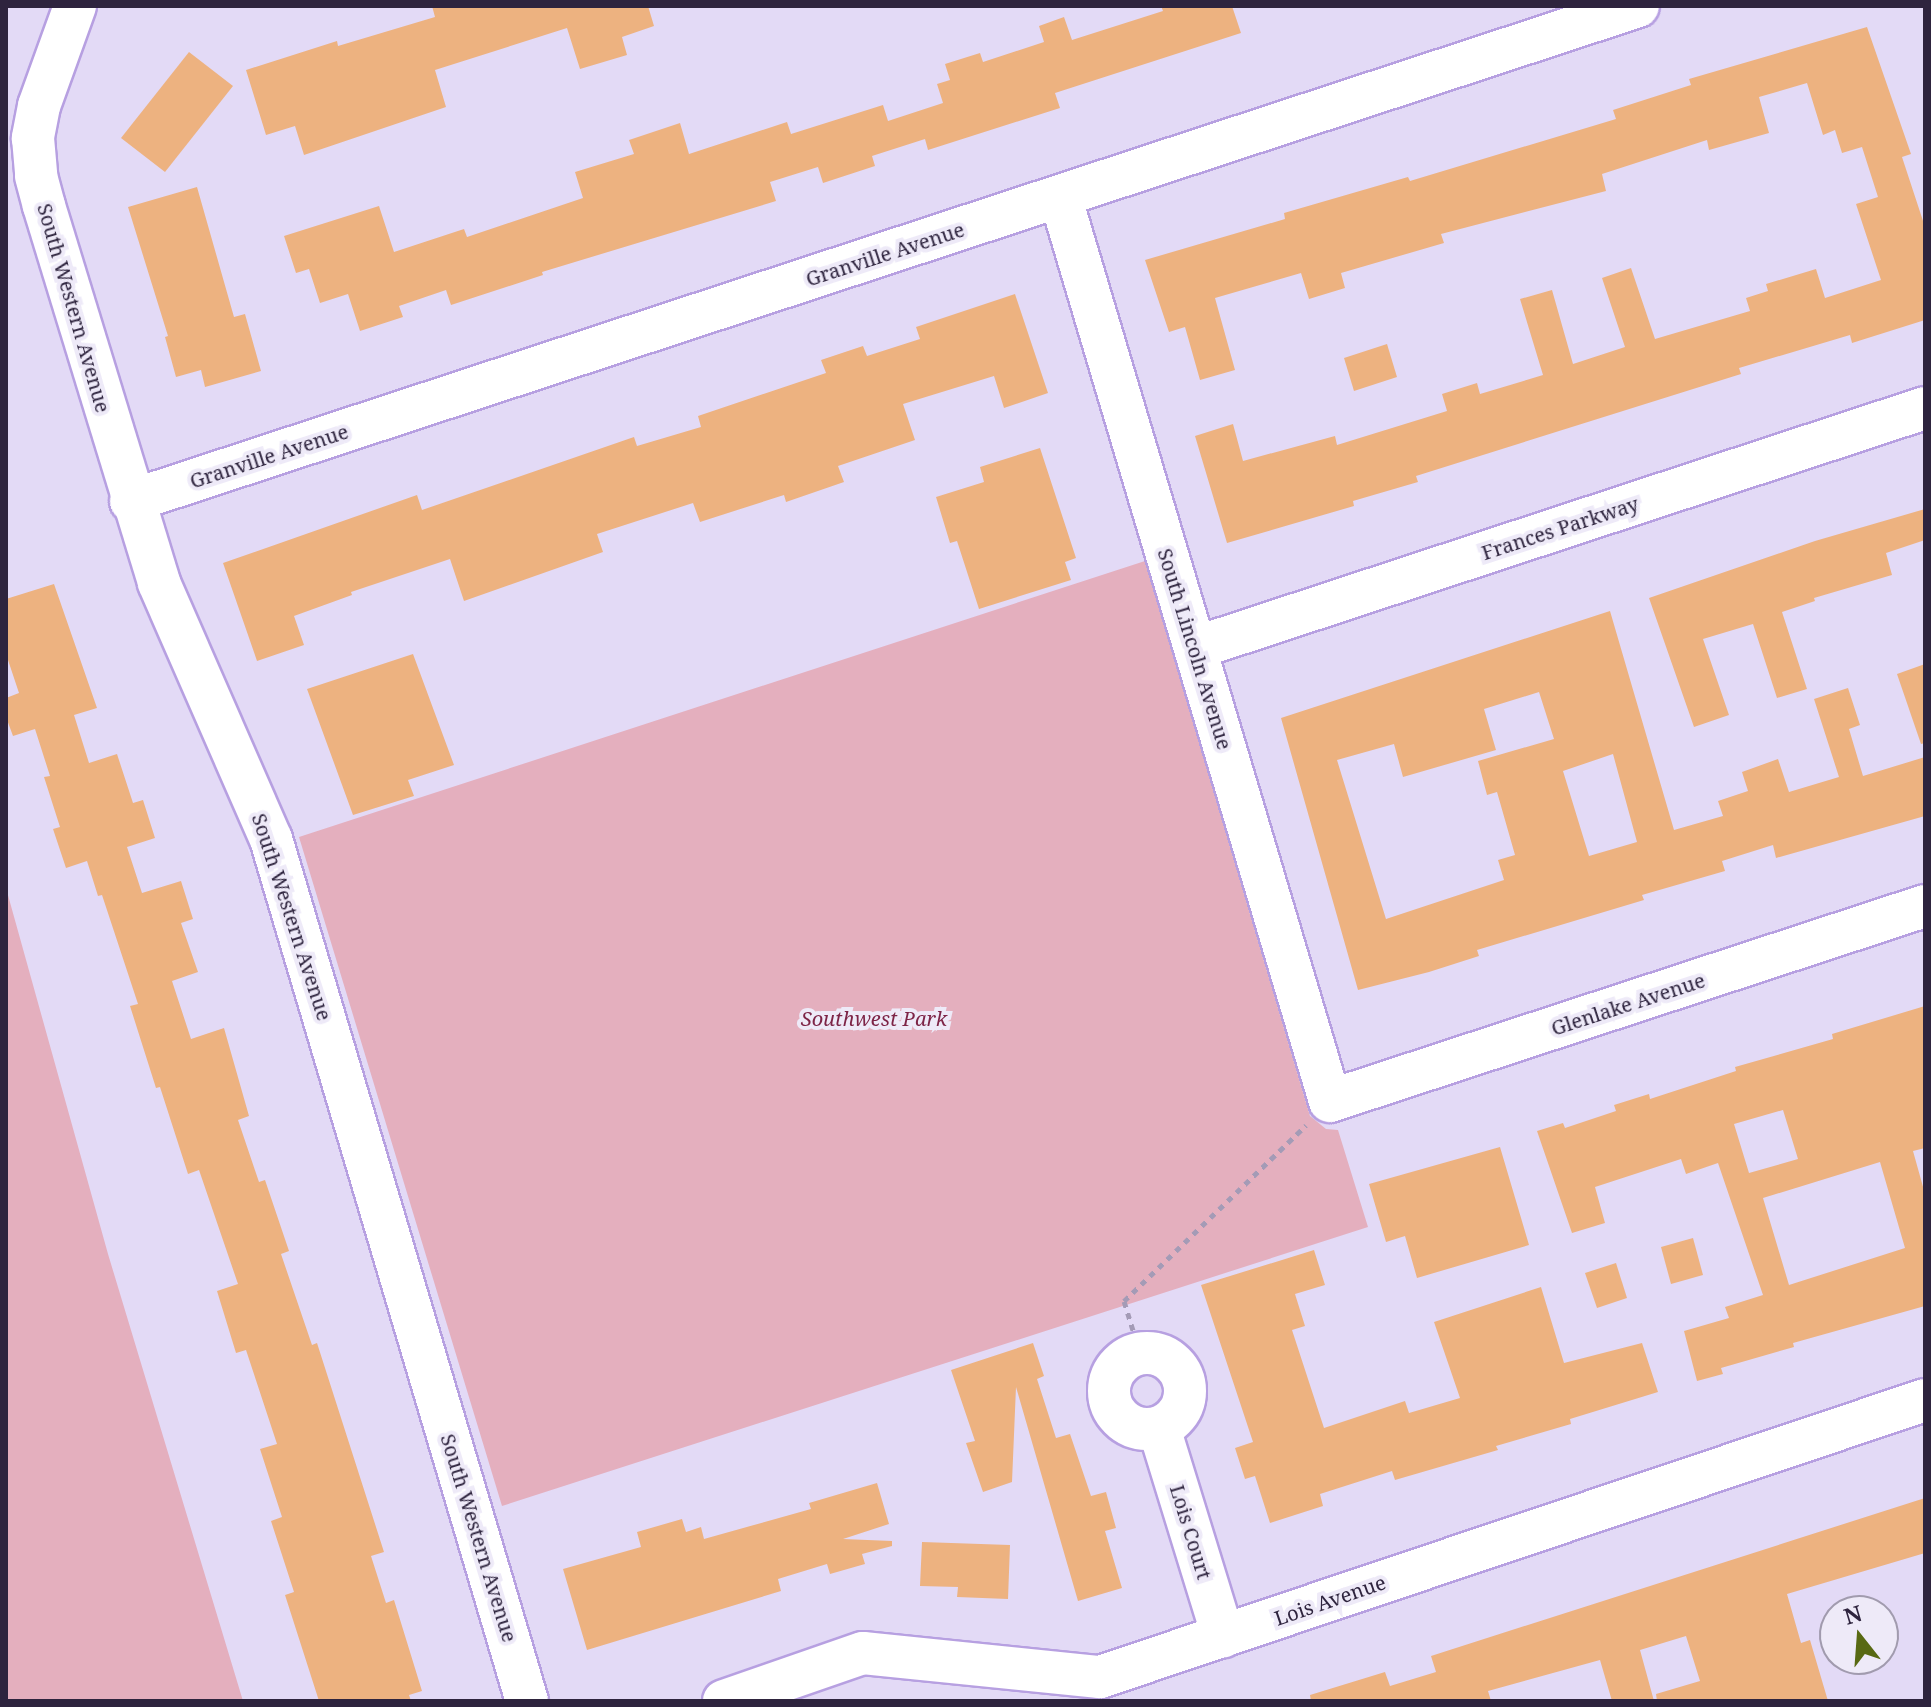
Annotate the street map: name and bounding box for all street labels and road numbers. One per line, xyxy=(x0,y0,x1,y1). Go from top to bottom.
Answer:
street label: South Western Avenue xyxy=(33,201,115,415)
street label: Granville Avenue xyxy=(803,217,967,291)
street label: Granville Avenue xyxy=(187,419,351,493)
street label: Frances Parkway xyxy=(1478,491,1642,565)
street label: South Lincoln Avenue xyxy=(1153,546,1237,752)
street label: South Western Avenue xyxy=(247,810,337,1024)
street label: Glenlake Avenue xyxy=(1548,968,1708,1040)
street label: South Western Avenue xyxy=(436,1431,522,1645)
street label: Lois Court xyxy=(1165,1482,1217,1582)
street label: Lois Avenue xyxy=(1271,1570,1389,1630)

